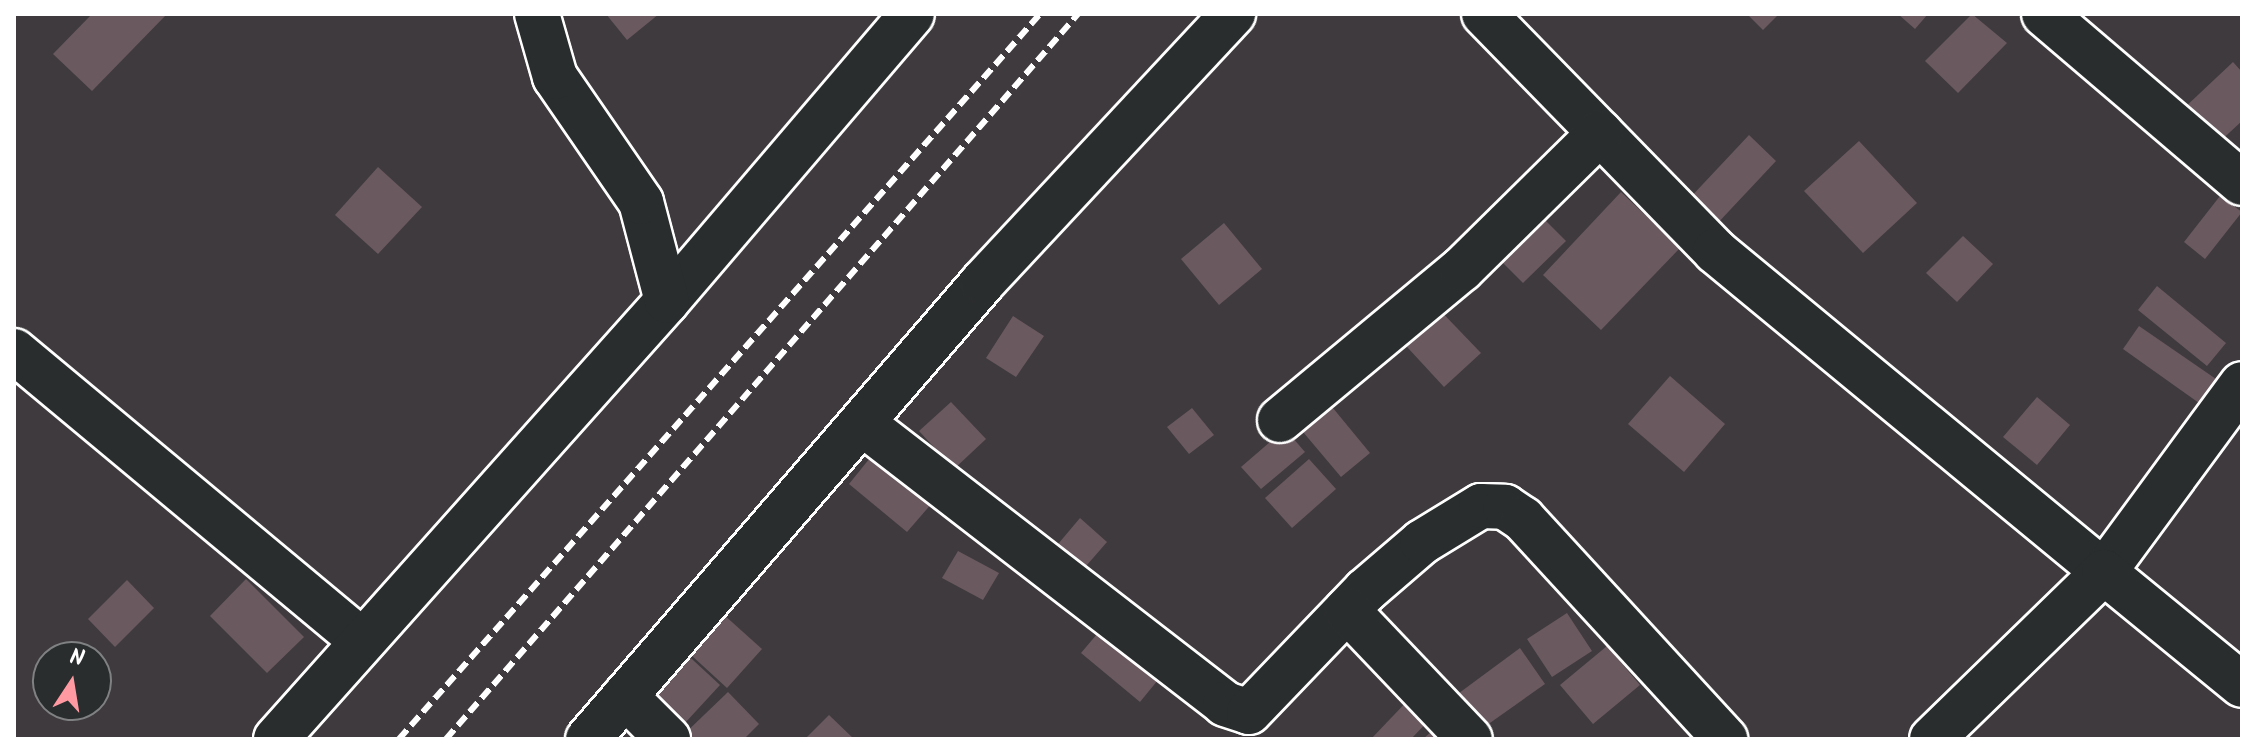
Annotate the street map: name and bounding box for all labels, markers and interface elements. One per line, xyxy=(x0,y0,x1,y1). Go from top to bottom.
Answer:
text: N xyxy=(66,640,87,678)
north arrow xyxy=(32,641,112,721)

